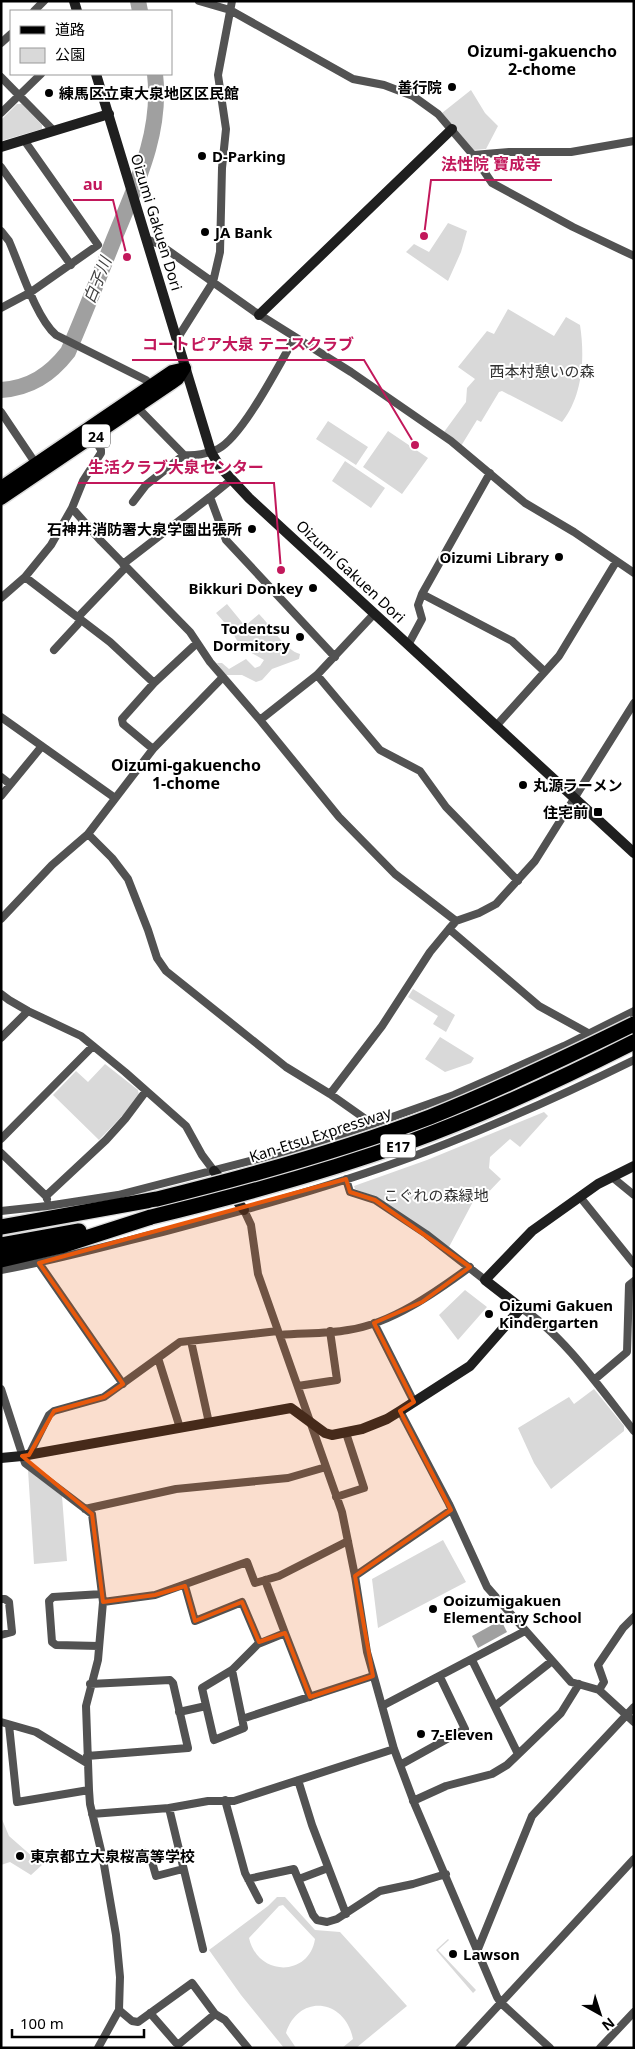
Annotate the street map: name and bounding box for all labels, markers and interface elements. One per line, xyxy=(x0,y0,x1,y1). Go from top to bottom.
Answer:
legend xyxy=(10,10,172,75)
text: 道路 xyxy=(55,19,85,39)
district label: Oizumi-gakuencho 2-chome xyxy=(467,40,617,80)
text: 公園 xyxy=(55,44,85,64)
place label: 善行院 xyxy=(397,77,442,97)
marker: 善行院 xyxy=(446,81,458,93)
place label: 練馬区立東大泉地区区民館 xyxy=(59,83,239,103)
marker: 練馬区立東大泉地区区民館 xyxy=(43,87,55,99)
place label: D-Parking xyxy=(212,146,286,166)
callout: 法性院 寶成寺 xyxy=(431,149,552,180)
marker: D-Parking xyxy=(196,150,208,162)
street label: Oizumi Gakuen Dori xyxy=(127,151,187,293)
text: 法性院 寶成寺 xyxy=(441,153,541,175)
callout: au xyxy=(73,169,113,200)
text: au xyxy=(83,173,103,195)
place label: JA Bank xyxy=(213,222,273,242)
marker: JA Bank xyxy=(199,226,211,238)
water label: 白子川 xyxy=(78,252,117,306)
callout: コートピア大泉 テニスクラブ xyxy=(132,329,364,360)
text: コートピア大泉 テニスクラブ xyxy=(142,333,354,355)
park label: 西本村憩いの森 xyxy=(489,361,595,381)
road number: 24 xyxy=(82,424,110,448)
callout: 生活クラブ大泉センター xyxy=(78,452,274,483)
text: 生活クラブ大泉センター xyxy=(88,456,264,478)
street label: Oizumi Gakuen Dori xyxy=(292,515,410,627)
place label: 石神井消防署大泉学園出張所 xyxy=(47,519,242,539)
marker: 石神井消防署大泉学園出張所 xyxy=(246,523,258,535)
place label: Oizumi Library xyxy=(439,547,549,567)
marker: Oizumi Library xyxy=(553,551,565,563)
place label: Bikkuri Donkey xyxy=(188,578,303,598)
marker: Bikkuri Donkey xyxy=(307,582,319,594)
place label: Todentsu Dormitory xyxy=(213,618,290,655)
marker: Todentsu Dormitory xyxy=(294,631,306,643)
district label: Oizumi-gakuencho 1-chome xyxy=(111,754,261,794)
place label: 丸源ラーメン xyxy=(533,775,622,795)
marker: 丸源ラーメン xyxy=(517,779,529,791)
place label: 住宅前 xyxy=(543,802,588,822)
marker: 住宅前 xyxy=(592,806,604,818)
street label: Kan-Etsu Expressway xyxy=(247,1102,394,1166)
road number: E17 xyxy=(380,1134,416,1158)
park label: こぐれの森緑地 xyxy=(383,1185,489,1205)
place label: Oizumi Gakuen Kindergarten xyxy=(499,1295,613,1332)
marker: Oizumi Gakuen Kindergarten xyxy=(483,1308,495,1320)
place label: Ooizumigakuen Elementary School xyxy=(443,1590,582,1627)
marker: Ooizumigakuen Elementary School xyxy=(427,1603,439,1615)
place label: 7-Eleven xyxy=(431,1724,493,1744)
marker: 7-Eleven xyxy=(415,1728,427,1740)
place label: 東京都立大泉桜高等学校 xyxy=(30,1846,195,1866)
marker: 東京都立大泉桜高等学校 xyxy=(14,1850,26,1862)
place label: Lawson xyxy=(463,1944,520,1964)
marker: Lawson xyxy=(447,1948,459,1960)
north arrow xyxy=(575,1989,625,2039)
scale bar xyxy=(12,2006,145,2038)
text: 100 m xyxy=(20,2013,64,2033)
text: N xyxy=(598,2014,619,2035)

